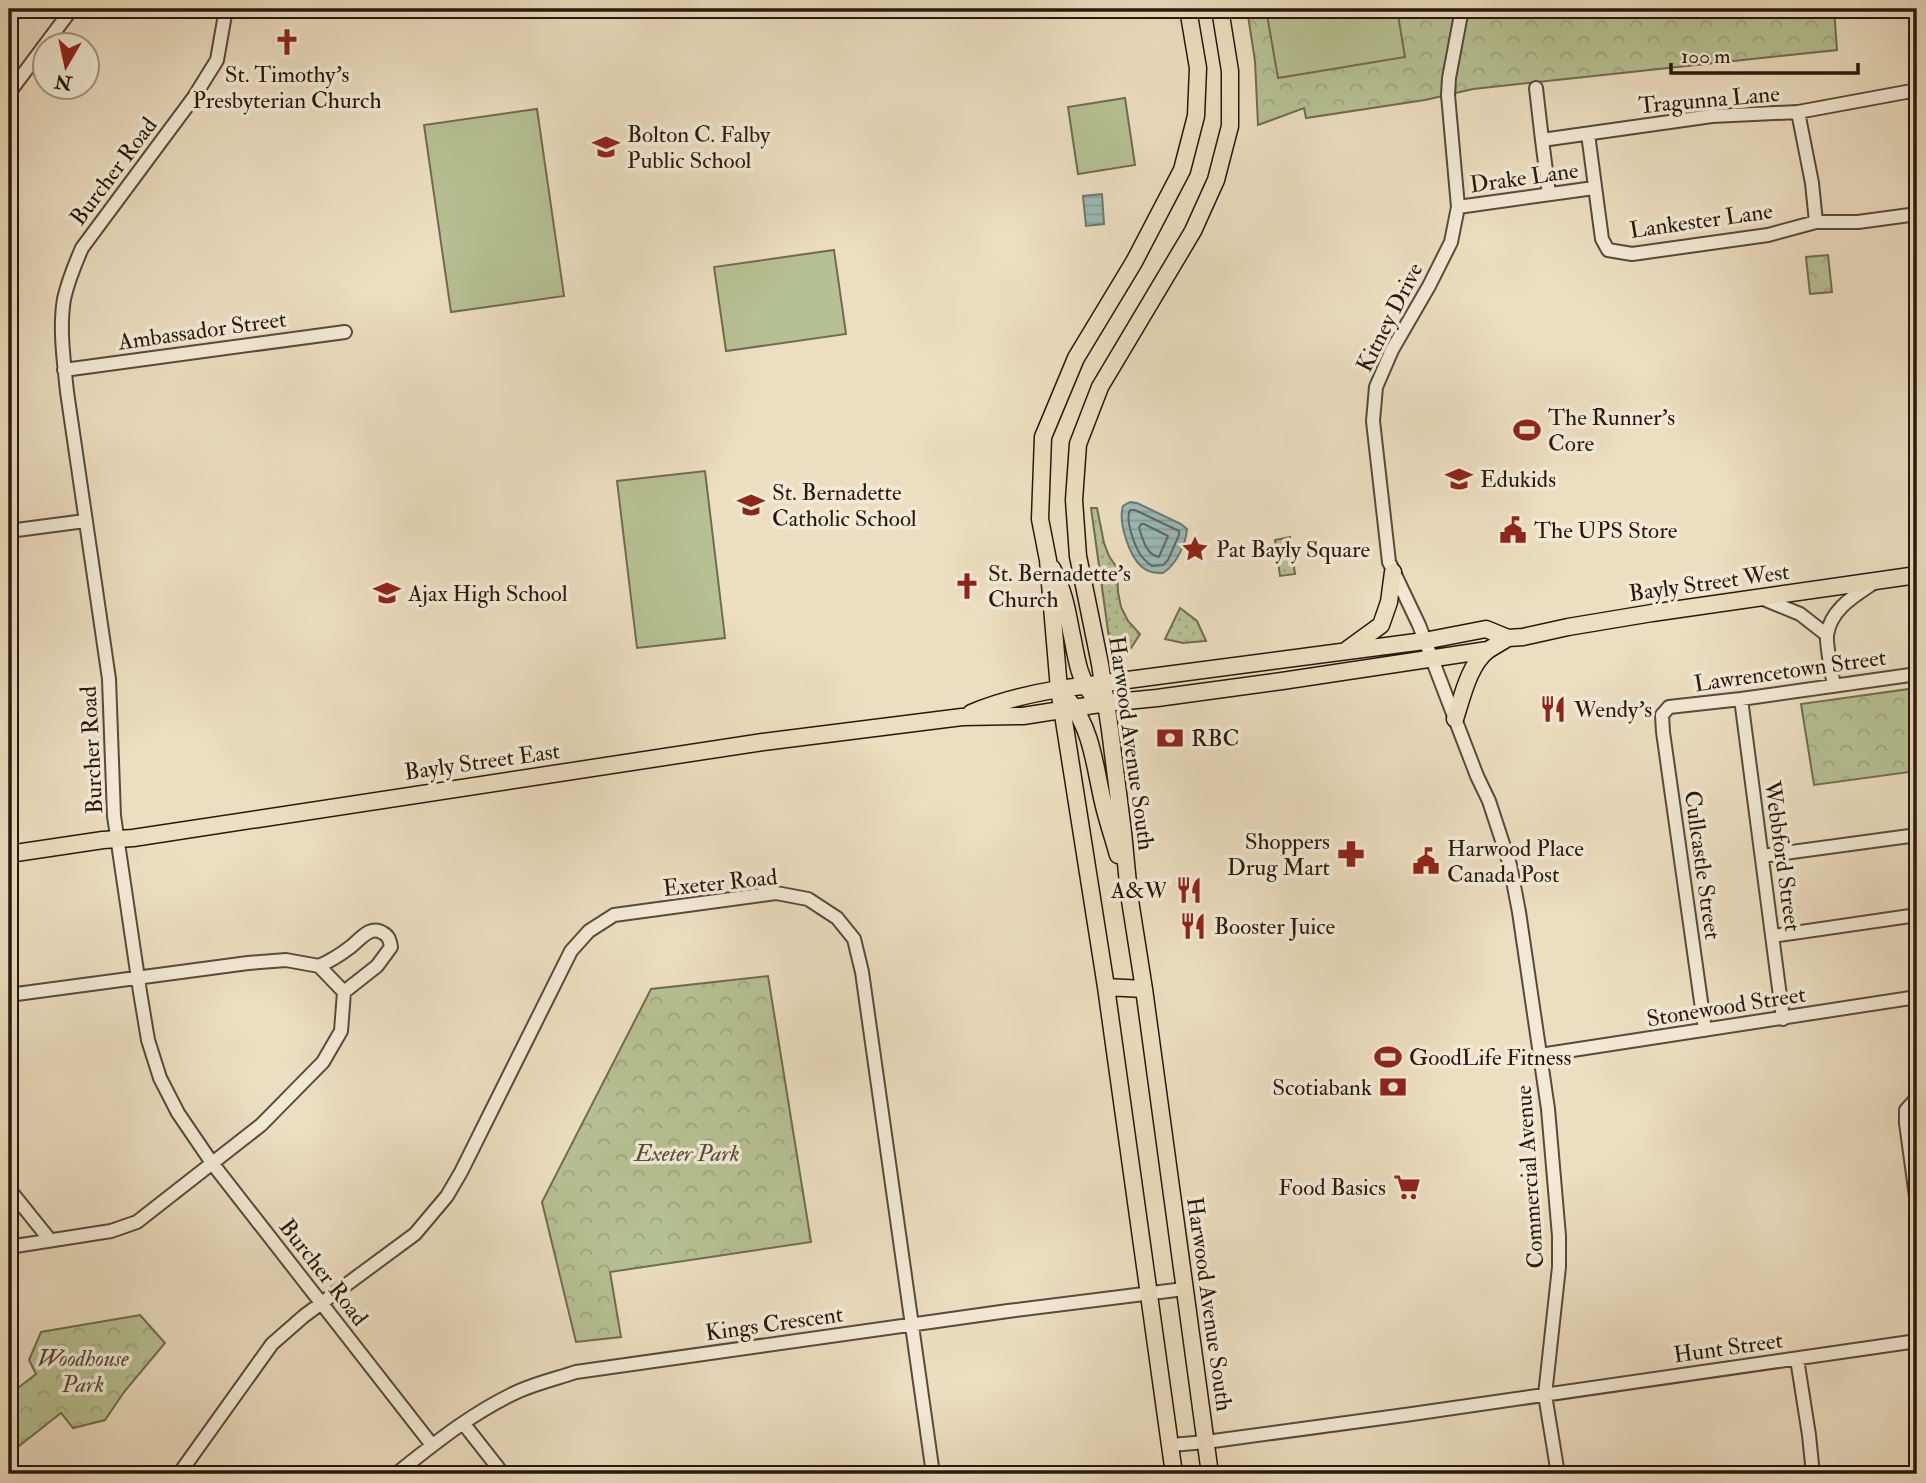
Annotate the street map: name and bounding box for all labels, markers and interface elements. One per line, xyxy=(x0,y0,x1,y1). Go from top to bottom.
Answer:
church icon: St. Timothy's Presbyterian Church xyxy=(272,27,302,57)
north arrow xyxy=(32,32,102,102)
scale bar xyxy=(1671,32,1858,76)
text: 100 m xyxy=(1681,43,1731,70)
place label: St. Timothy's Presbyterian Church xyxy=(193,60,381,115)
text: N xyxy=(52,68,75,95)
street label: Tragunna Lane xyxy=(1637,79,1781,120)
street label: Burcher Road xyxy=(63,111,163,231)
place label: Bolton C. Falby Public School xyxy=(627,120,771,175)
school or university icon: Bolton C. Falby Public School xyxy=(591,132,621,162)
street label: Drake Lane xyxy=(1468,155,1581,199)
street label: Lankester Lane xyxy=(1628,196,1775,245)
street label: Kitney Drive xyxy=(1350,257,1429,377)
street label: Ambassador Street xyxy=(115,304,288,357)
place label: The Runner's Core xyxy=(1548,403,1675,458)
sports icon: The Runner's Core xyxy=(1512,415,1542,445)
school or university icon: Edukids xyxy=(1444,464,1474,494)
place label: Edukids xyxy=(1480,465,1556,494)
place label: St. Bernadette Catholic School xyxy=(772,478,917,533)
school or university icon: St. Bernadette Catholic School xyxy=(736,490,766,520)
public building icon: The UPS Store xyxy=(1498,515,1528,545)
place label: The UPS Store xyxy=(1534,516,1678,545)
place icon: Pat Bayly Square xyxy=(1180,534,1210,564)
place label: Pat Bayly Square xyxy=(1216,535,1370,564)
street label: Bayly Street West xyxy=(1627,557,1791,608)
place label: St. Bernadette's Church xyxy=(988,559,1131,614)
church icon: St. Bernadette's Church xyxy=(952,571,982,601)
school or university icon: Ajax High School xyxy=(372,578,402,608)
place label: Ajax High School xyxy=(407,579,568,608)
street label: Harwood Avenue South xyxy=(1102,634,1161,852)
street label: Lawrencetown Street xyxy=(1692,643,1888,698)
street label: Burcher Road xyxy=(74,685,109,815)
restaurant icon: Wendy's xyxy=(1538,694,1568,724)
place label: Wendy's xyxy=(1573,695,1652,724)
bank icon: RBC xyxy=(1155,723,1185,753)
place label: RBC xyxy=(1191,724,1239,753)
street label: Bayly Street East xyxy=(402,736,562,787)
street label: Webbford Street xyxy=(1757,778,1807,933)
street label: Cullcastle Street xyxy=(1678,789,1727,941)
place label: Shoppers Drug Mart xyxy=(1227,827,1330,882)
place label: Harwood Place Canada Post xyxy=(1447,834,1584,889)
pharmacy icon: Shoppers Drug Mart xyxy=(1336,839,1366,869)
public building icon: Harwood Place Canada Post xyxy=(1411,846,1441,876)
street label: Exeter Road xyxy=(661,862,779,903)
restaurant icon: A&W xyxy=(1174,875,1204,905)
place label: A&W xyxy=(1110,876,1170,905)
restaurant icon: Booster Juice xyxy=(1178,911,1208,941)
place label: Booster Juice xyxy=(1214,912,1336,941)
street label: Stonewood Street xyxy=(1645,980,1808,1033)
sports icon: GoodLife Fitness xyxy=(1373,1042,1403,1072)
place label: GoodLife Fitness xyxy=(1409,1043,1571,1072)
bank icon: Scotiabank xyxy=(1378,1072,1408,1102)
place label: Scotiabank xyxy=(1272,1073,1372,1102)
street label: Commercial Avenue xyxy=(1509,1084,1550,1270)
park label: Exeter Park xyxy=(632,1139,740,1168)
supermarket icon: Food Basics xyxy=(1392,1172,1422,1202)
place label: Food Basics xyxy=(1278,1173,1386,1202)
street label: Harwood Avenue South xyxy=(1180,1195,1239,1413)
street label: Burcher Road xyxy=(273,1213,374,1332)
street label: Kings Crescent xyxy=(703,1299,845,1348)
street label: Hunt Street xyxy=(1672,1325,1785,1370)
park label: Woodhouse Park xyxy=(37,1344,129,1399)

